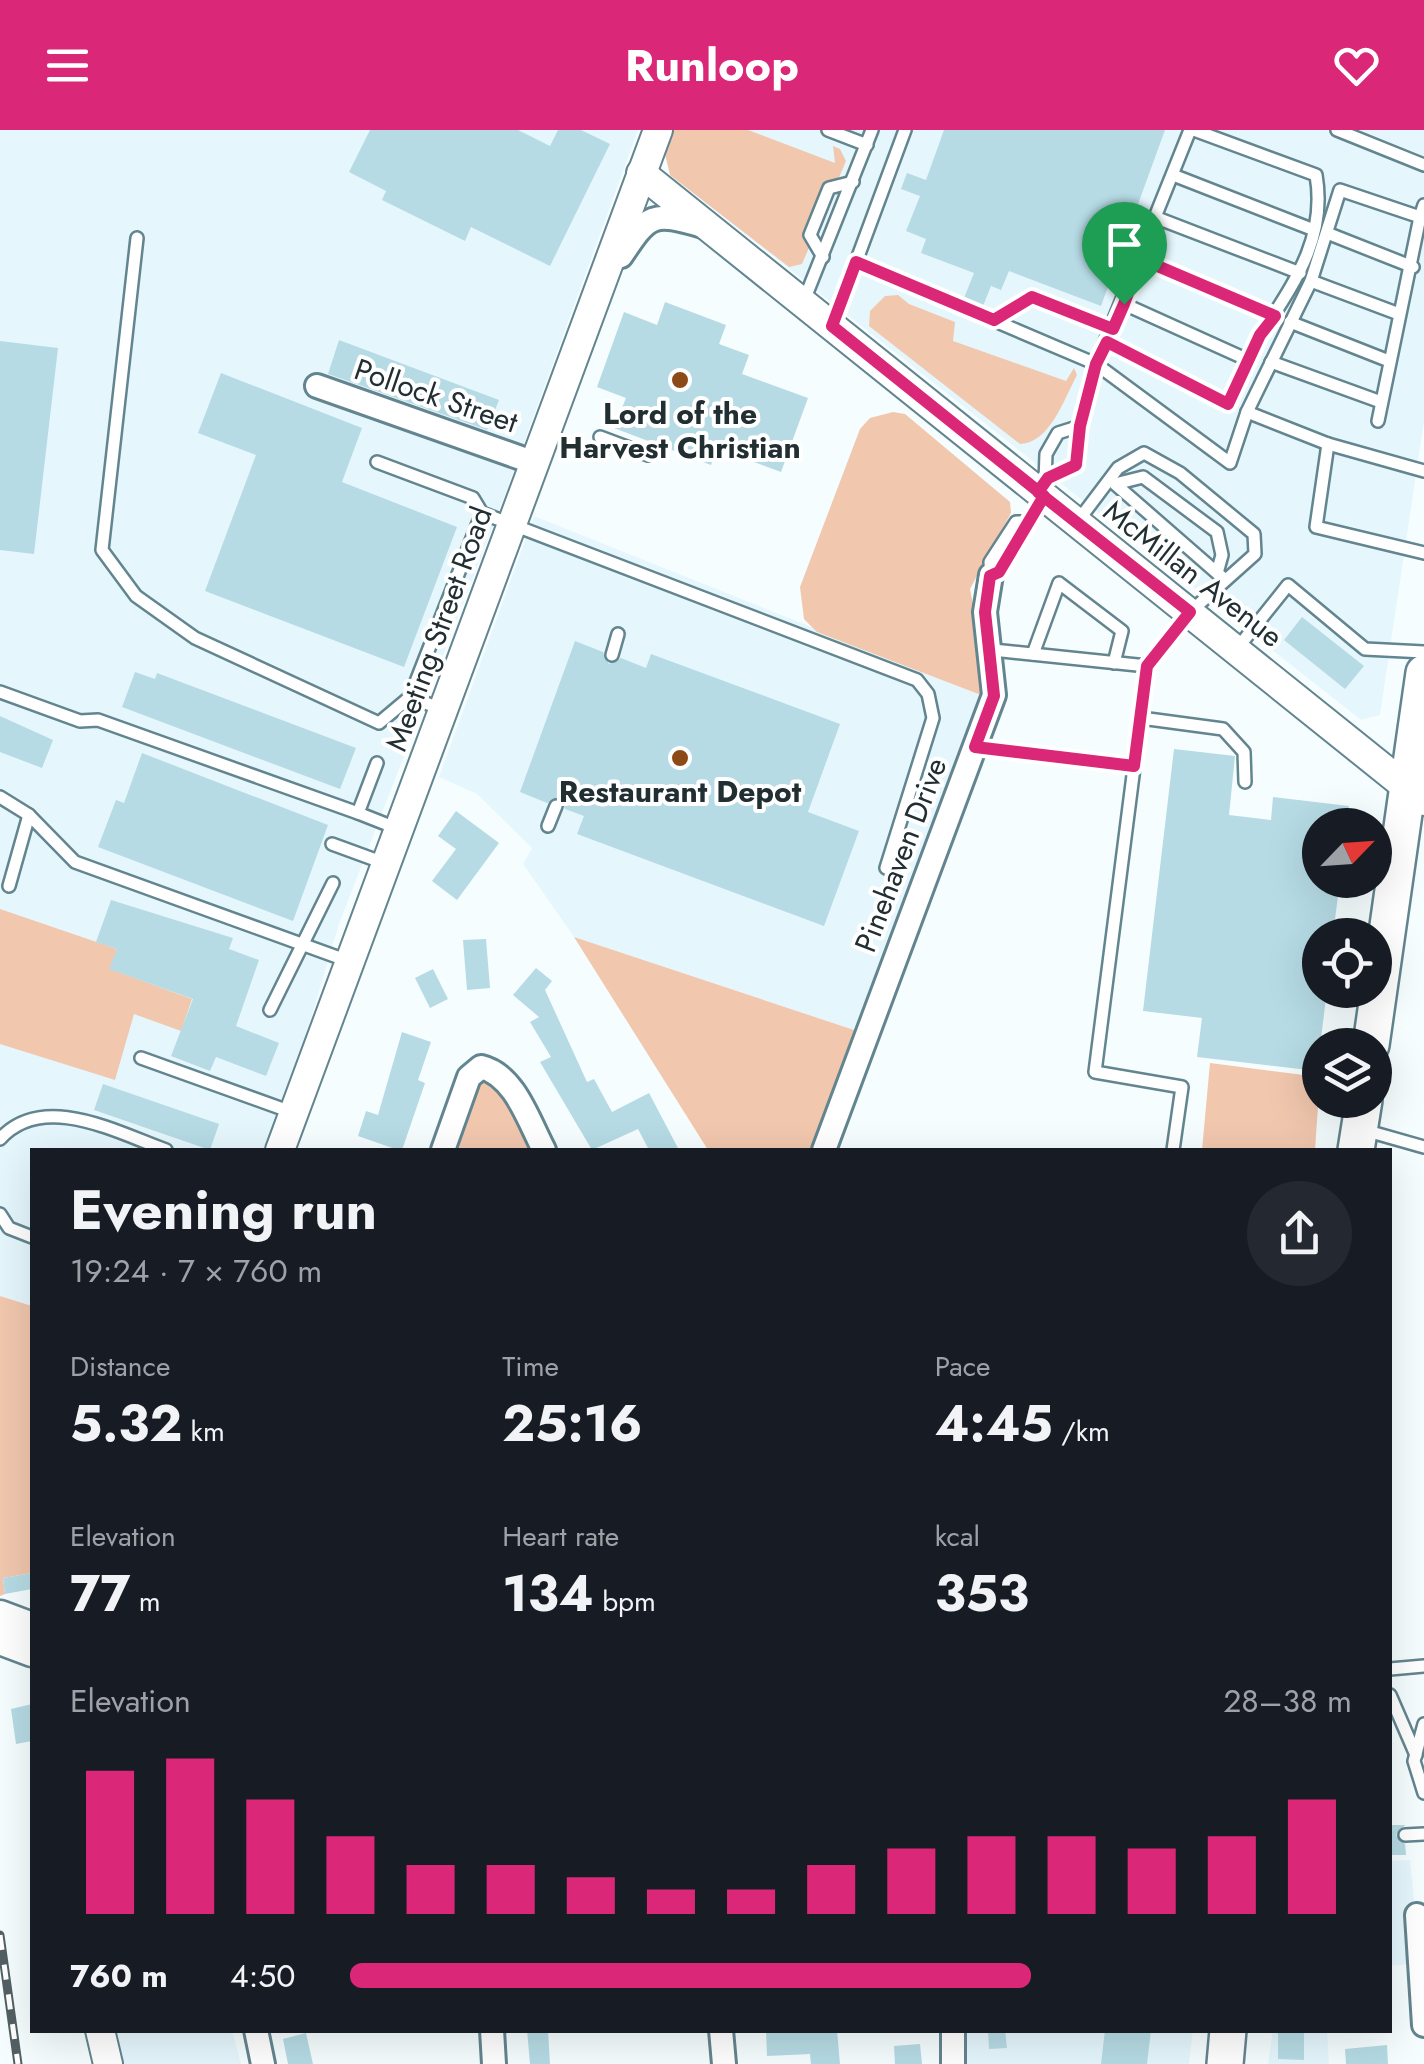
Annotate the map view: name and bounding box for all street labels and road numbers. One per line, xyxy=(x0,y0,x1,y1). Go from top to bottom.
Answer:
street label: Pollock Street xyxy=(349,347,524,444)
street label: McMillan Avenue xyxy=(1095,490,1292,657)
street label: Meeting Street Road xyxy=(374,501,503,757)
street label: Pinehaven Drive xyxy=(844,751,957,958)

